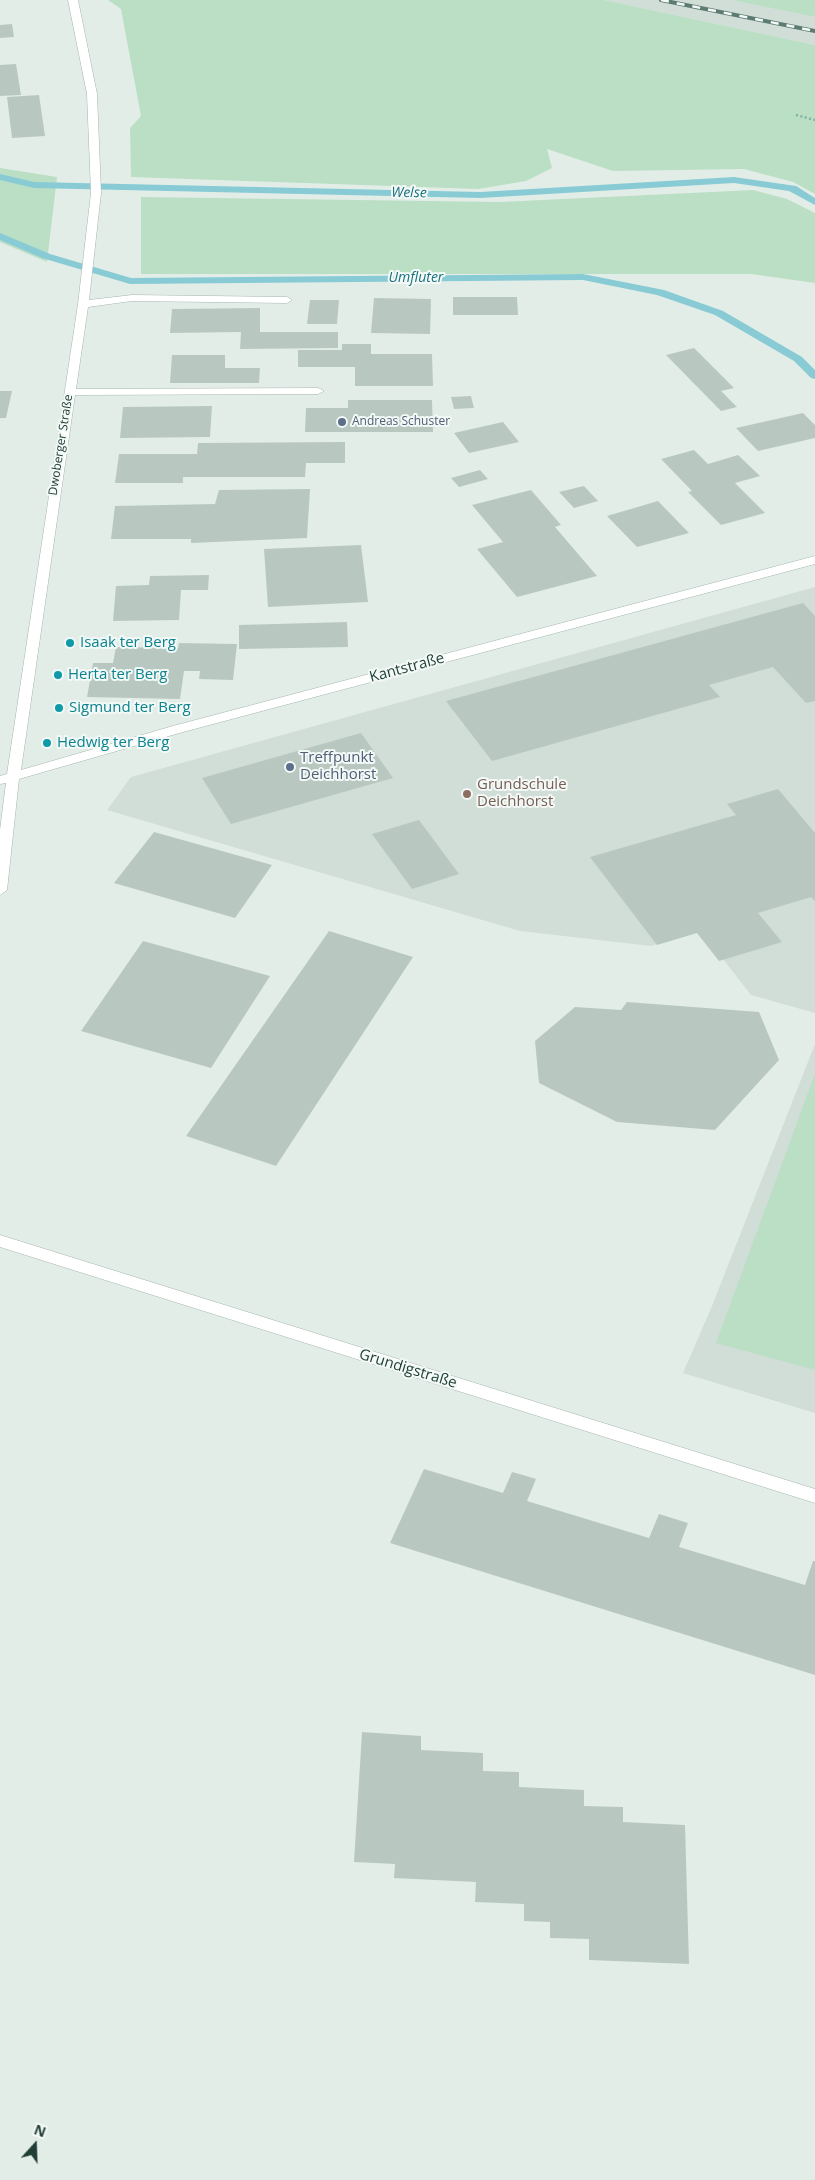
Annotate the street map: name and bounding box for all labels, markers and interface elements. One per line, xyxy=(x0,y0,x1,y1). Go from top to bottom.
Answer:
water label: Welse xyxy=(391,184,427,202)
water label: Umfluter xyxy=(389,270,443,286)
street label: Dwoberger Straße xyxy=(46,393,76,497)
place label: Andreas Schuster xyxy=(352,415,450,429)
marker: Andreas Schuster xyxy=(336,416,348,428)
place label: Isaak ter Berg xyxy=(80,634,176,652)
marker: Isaak ter Berg xyxy=(64,637,76,649)
street label: Kantstraße xyxy=(368,649,446,687)
place label: Herta ter Berg xyxy=(68,666,167,684)
marker: Herta ter Berg xyxy=(52,669,64,681)
place label: Sigmund ter Berg xyxy=(69,699,191,717)
marker: Sigmund ter Berg xyxy=(53,702,65,714)
place label: Hedwig ter Berg xyxy=(57,734,169,752)
marker: Hedwig ter Berg xyxy=(41,737,53,749)
place label: Treffpunkt Deichhorst xyxy=(300,749,376,784)
marker: Treffpunkt Deichhorst xyxy=(284,761,296,773)
place label: Grundschule Deichhorst xyxy=(477,776,567,811)
marker: Grundschule Deichhorst xyxy=(461,788,473,800)
street label: Grundigstraße xyxy=(357,1346,459,1392)
north arrow xyxy=(10,2120,60,2170)
text: N xyxy=(32,2120,49,2141)

